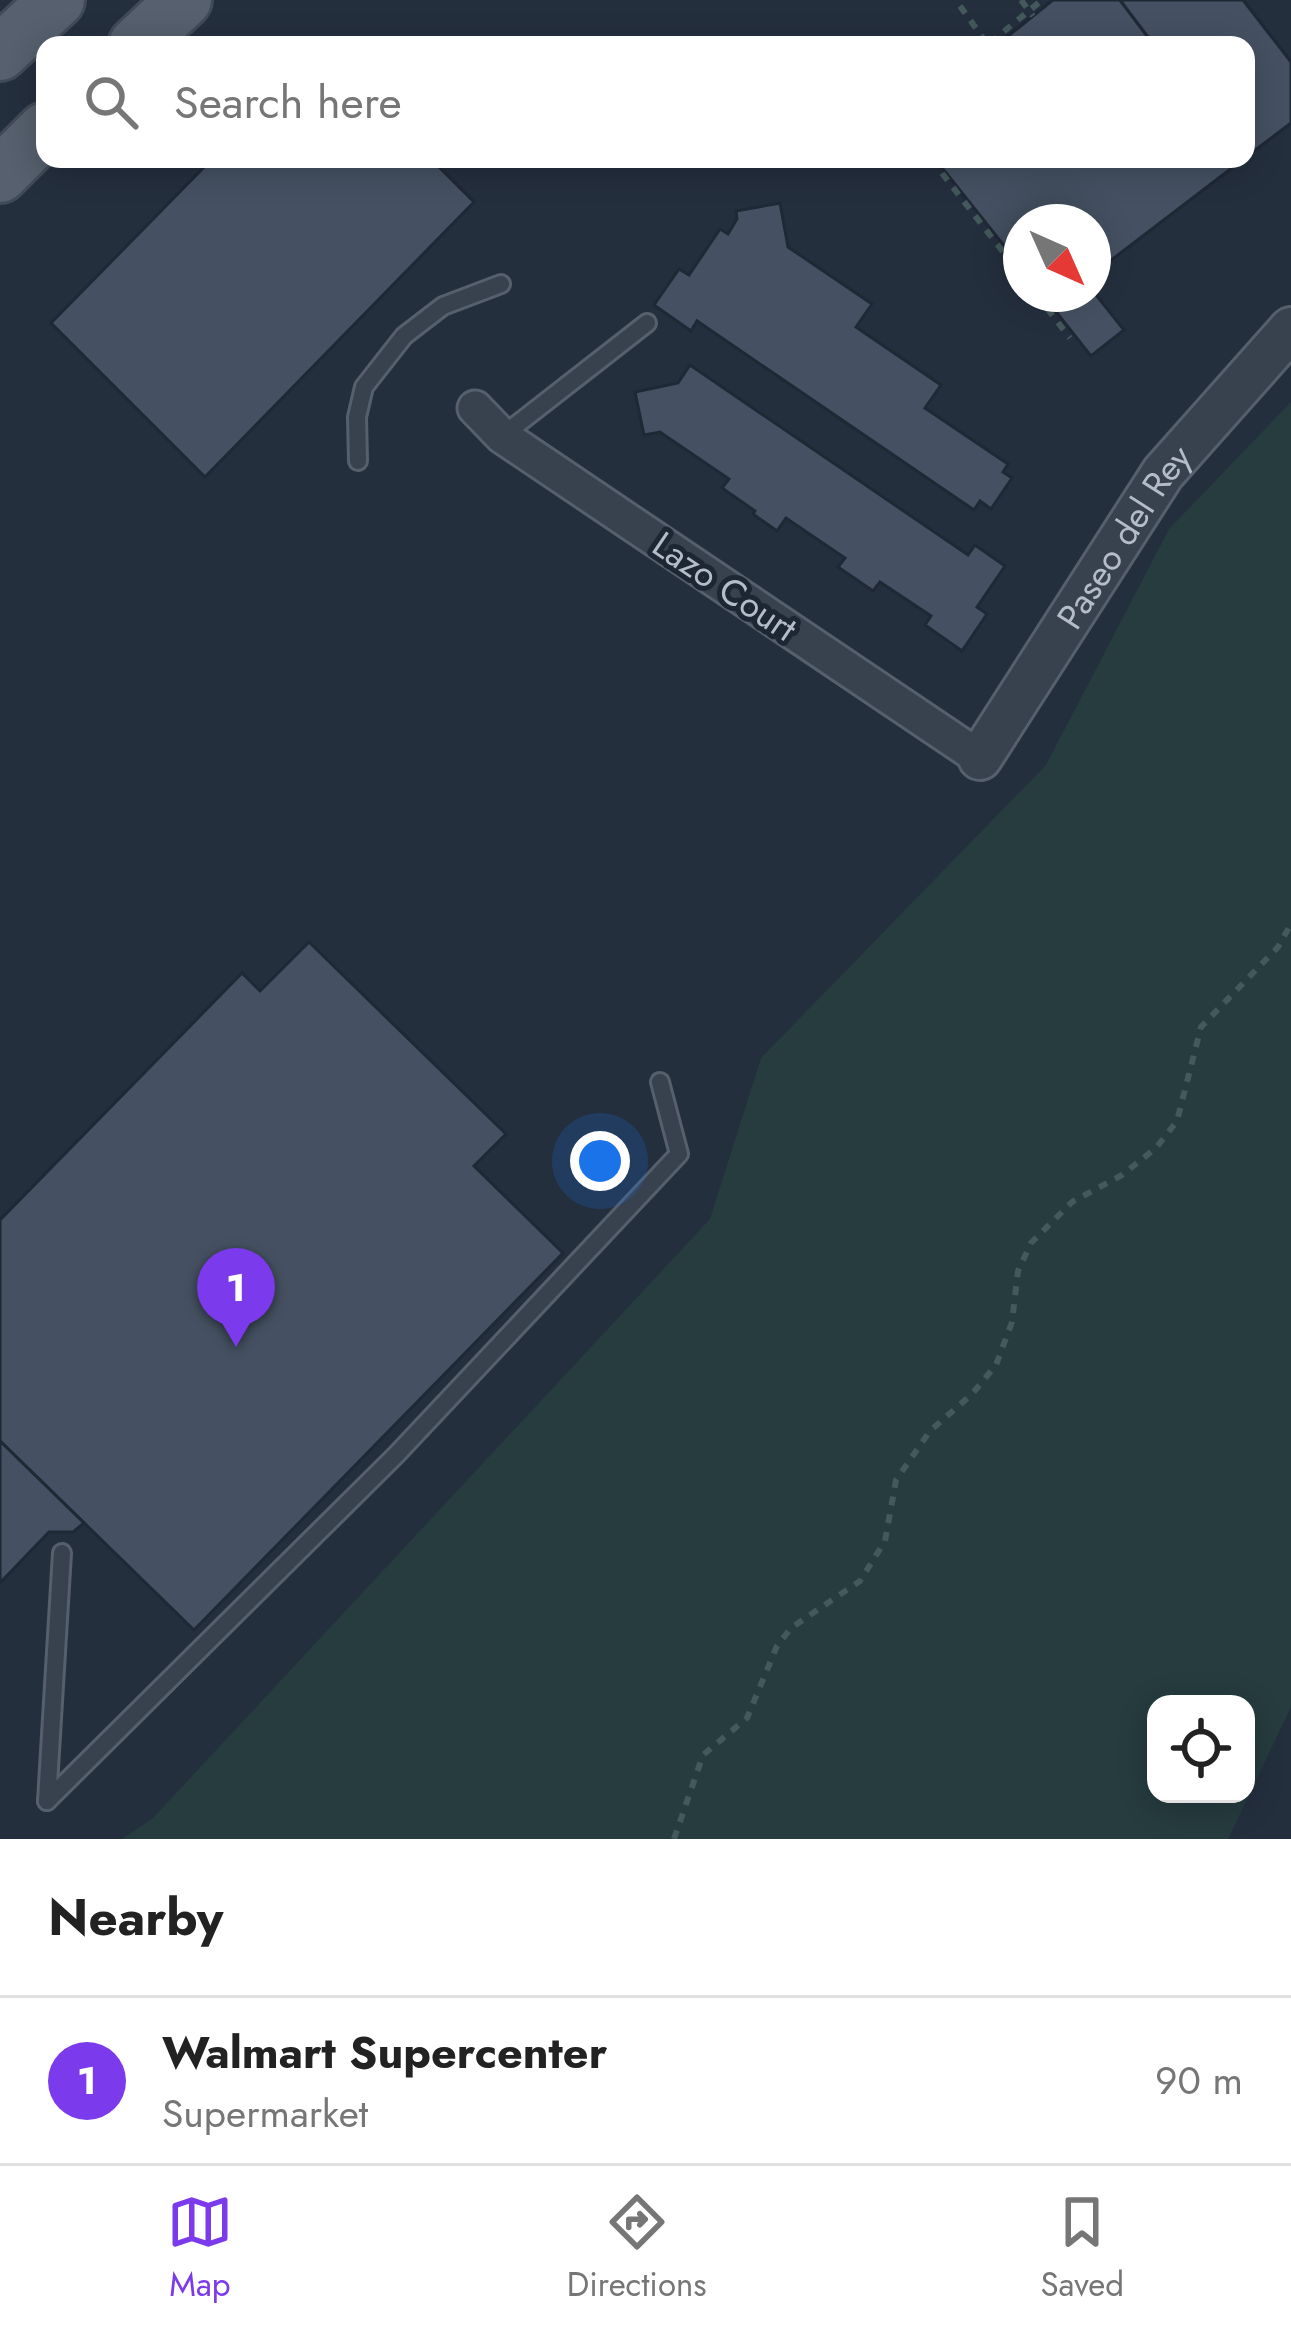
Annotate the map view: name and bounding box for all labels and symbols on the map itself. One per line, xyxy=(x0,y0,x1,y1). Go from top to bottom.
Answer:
north arrow xyxy=(1003,204,1111,312)
street label: Paseo del Rey xyxy=(1044,432,1203,639)
street label: Lazo Court xyxy=(642,519,808,654)
your location xyxy=(570,1131,630,1191)
pin: 1 xyxy=(197,1248,275,1347)

